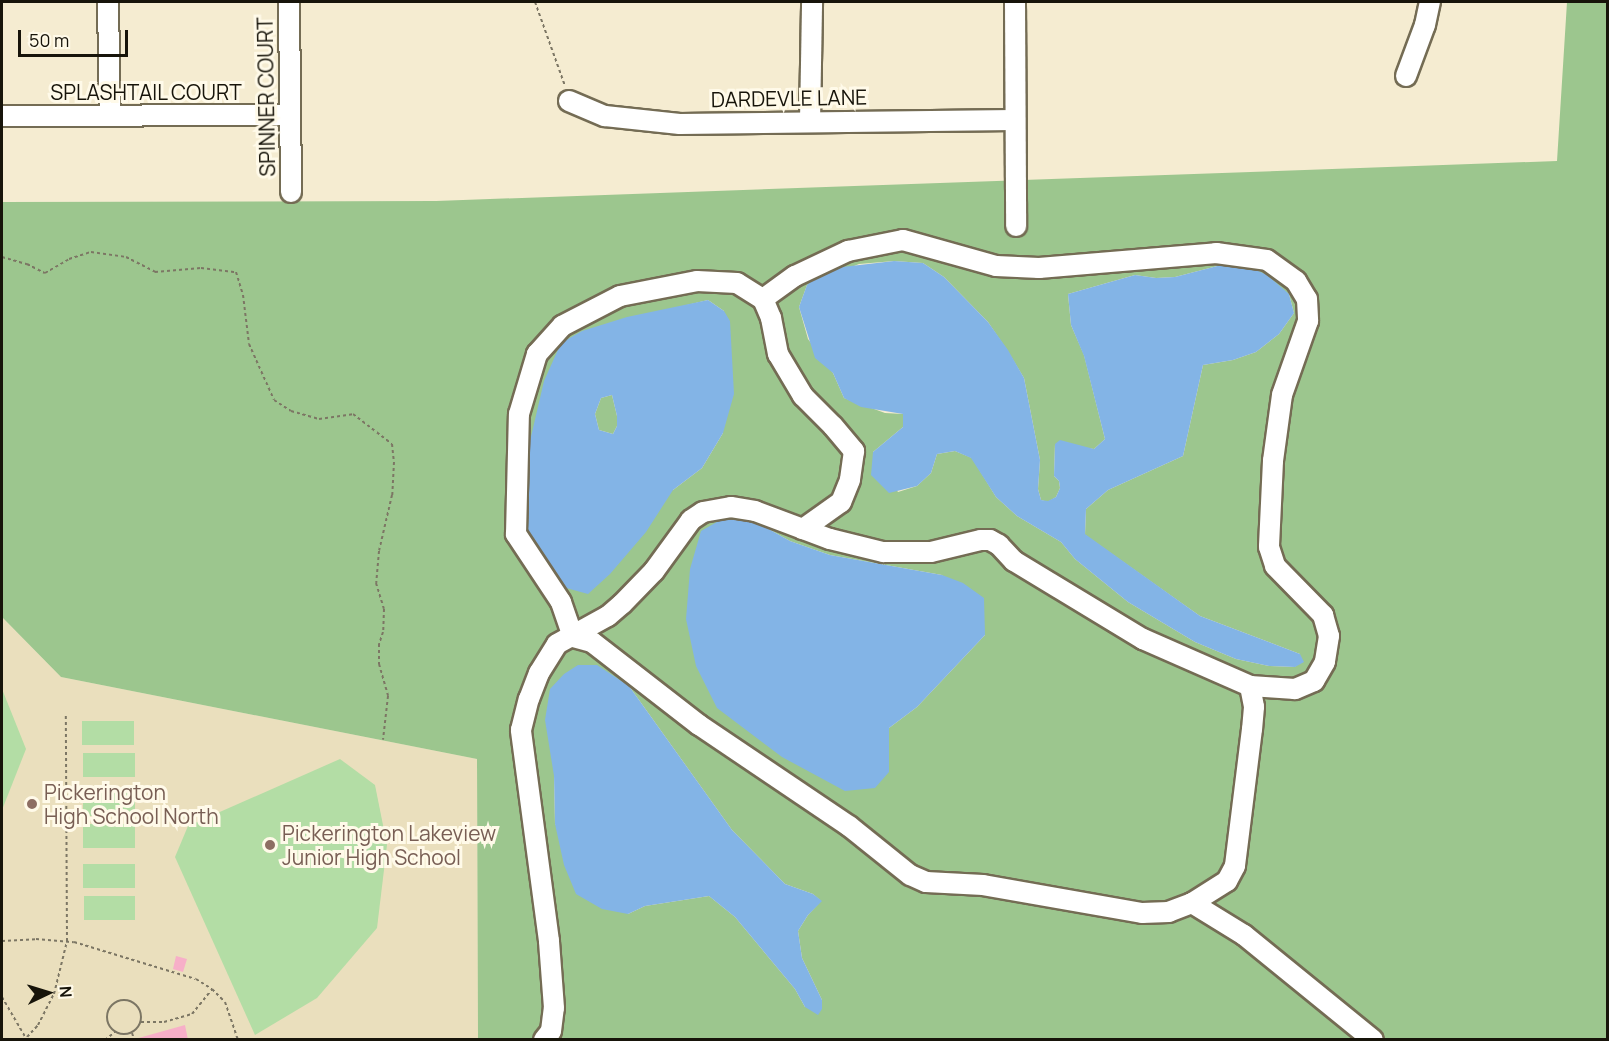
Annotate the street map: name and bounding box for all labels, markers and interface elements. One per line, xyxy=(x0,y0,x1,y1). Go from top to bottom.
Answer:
street label: SPINNER COURT xyxy=(252,17,280,177)
scale bar xyxy=(21,18,130,56)
text: 50 m xyxy=(29,28,69,52)
street label: SPLASHTAIL COURT xyxy=(50,79,242,105)
street label: DARDEVLE LANE xyxy=(711,84,867,112)
place label: Pickerington High School North xyxy=(44,779,219,829)
marker: Pickerington High School North xyxy=(25,797,39,811)
place label: Pickerington Lakeview Junior High School xyxy=(282,820,496,870)
marker: Pickerington Lakeview Junior High School xyxy=(263,838,277,852)
north arrow xyxy=(18,963,78,1023)
text: N xyxy=(55,985,77,998)

